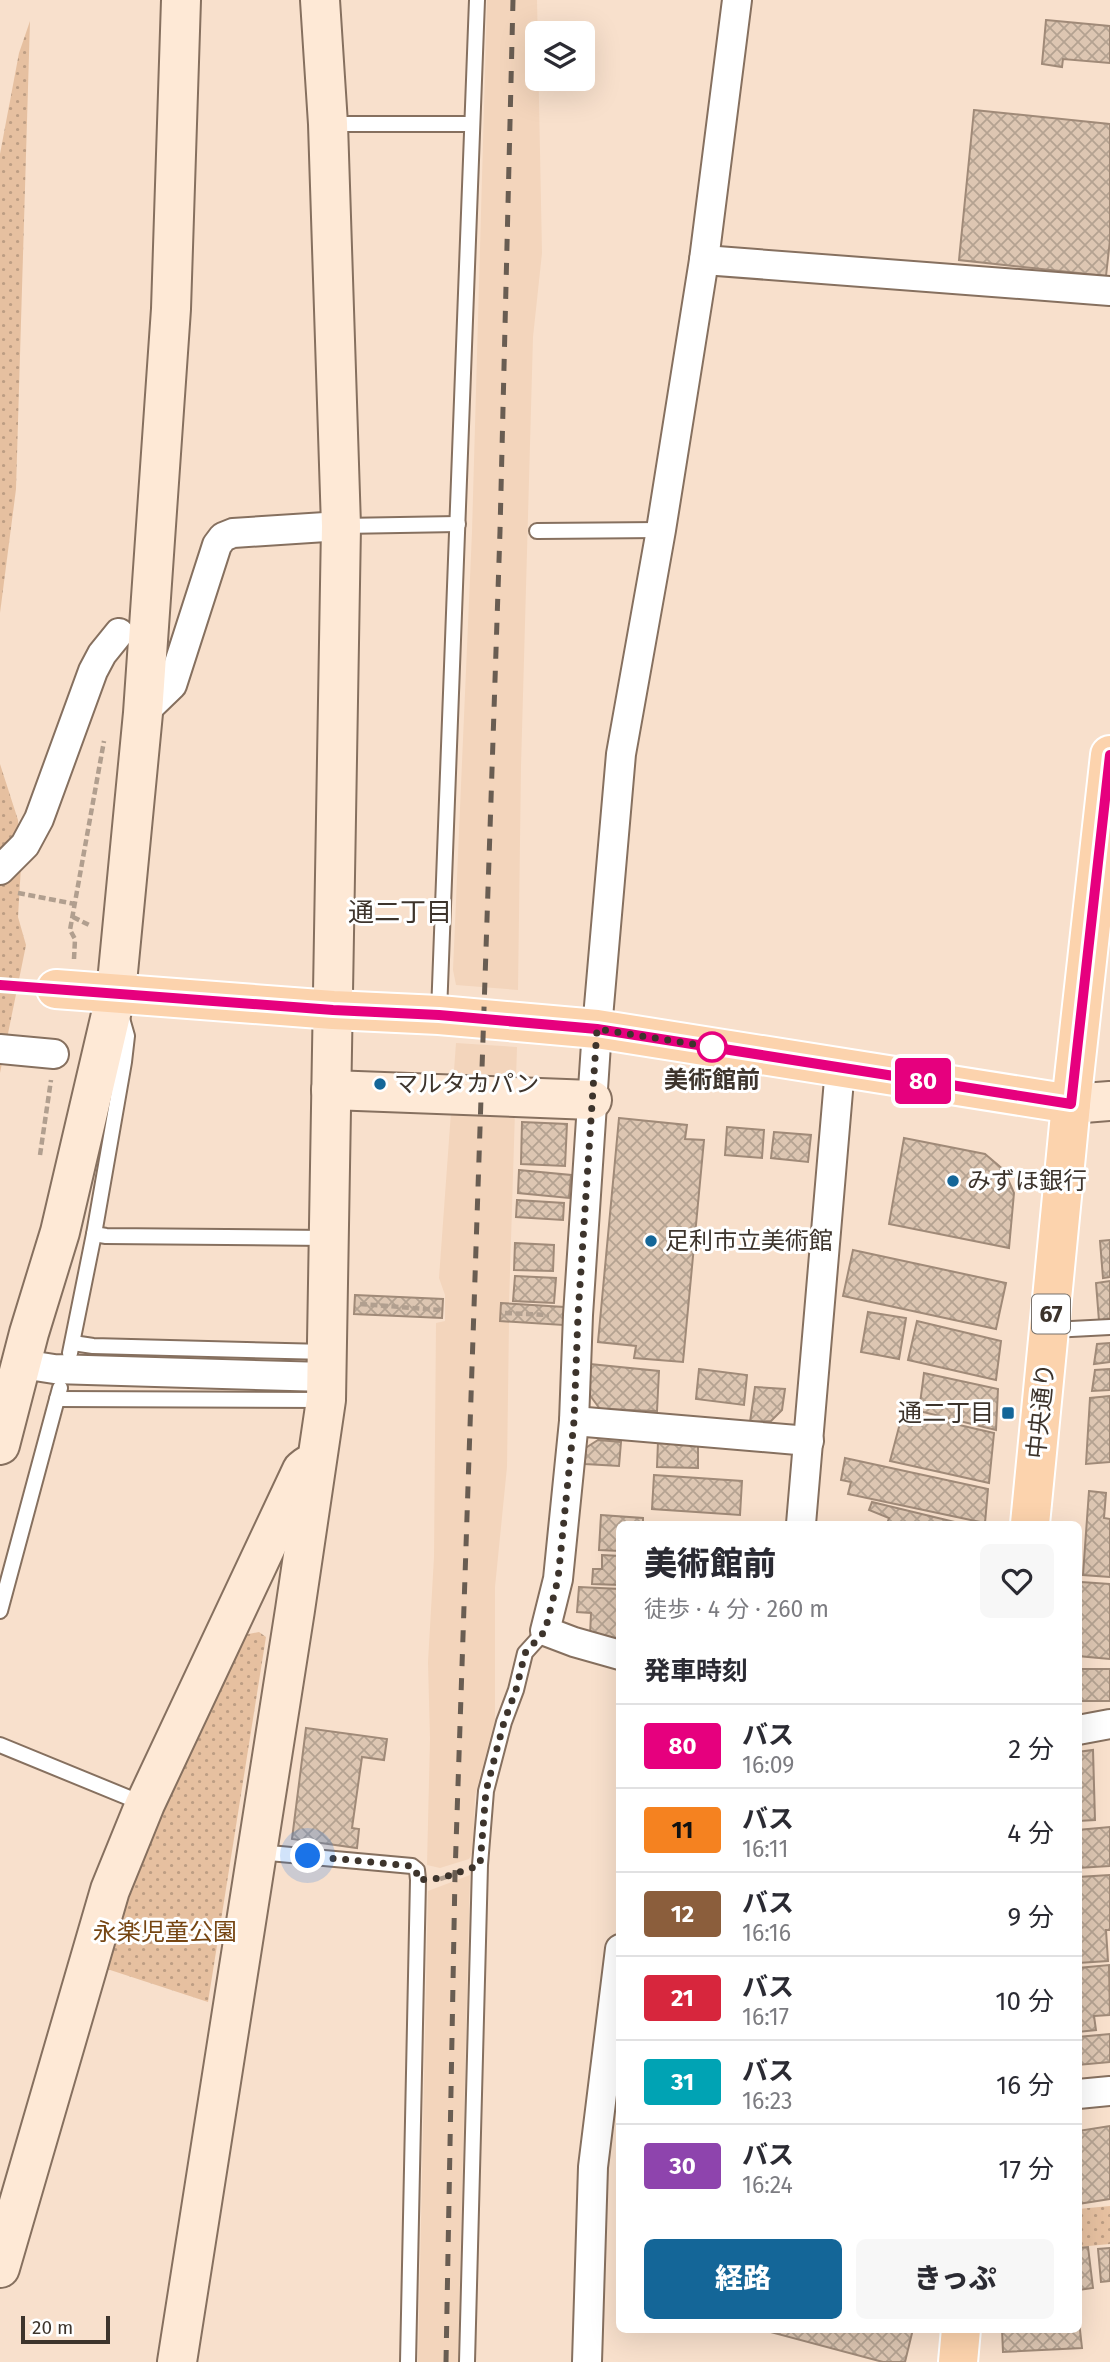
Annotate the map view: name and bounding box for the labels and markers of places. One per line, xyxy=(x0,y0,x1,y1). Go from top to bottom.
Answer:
marker: 美術館前 xyxy=(697,1032,727,1062)
place label: 美術館前 xyxy=(664,1066,760,1094)
place label: マルタカパン xyxy=(394,1070,539,1098)
marker: マルタカパン xyxy=(372,1076,388,1092)
place label: みずほ銀行 xyxy=(967,1167,1087,1195)
marker: みずほ銀行 xyxy=(945,1173,961,1189)
place label: 足利市立美術館 xyxy=(665,1227,833,1255)
marker: 足利市立美術館 xyxy=(643,1233,659,1249)
place label: 通二丁目 xyxy=(898,1399,994,1427)
marker: 通二丁目 xyxy=(1000,1405,1016,1421)

